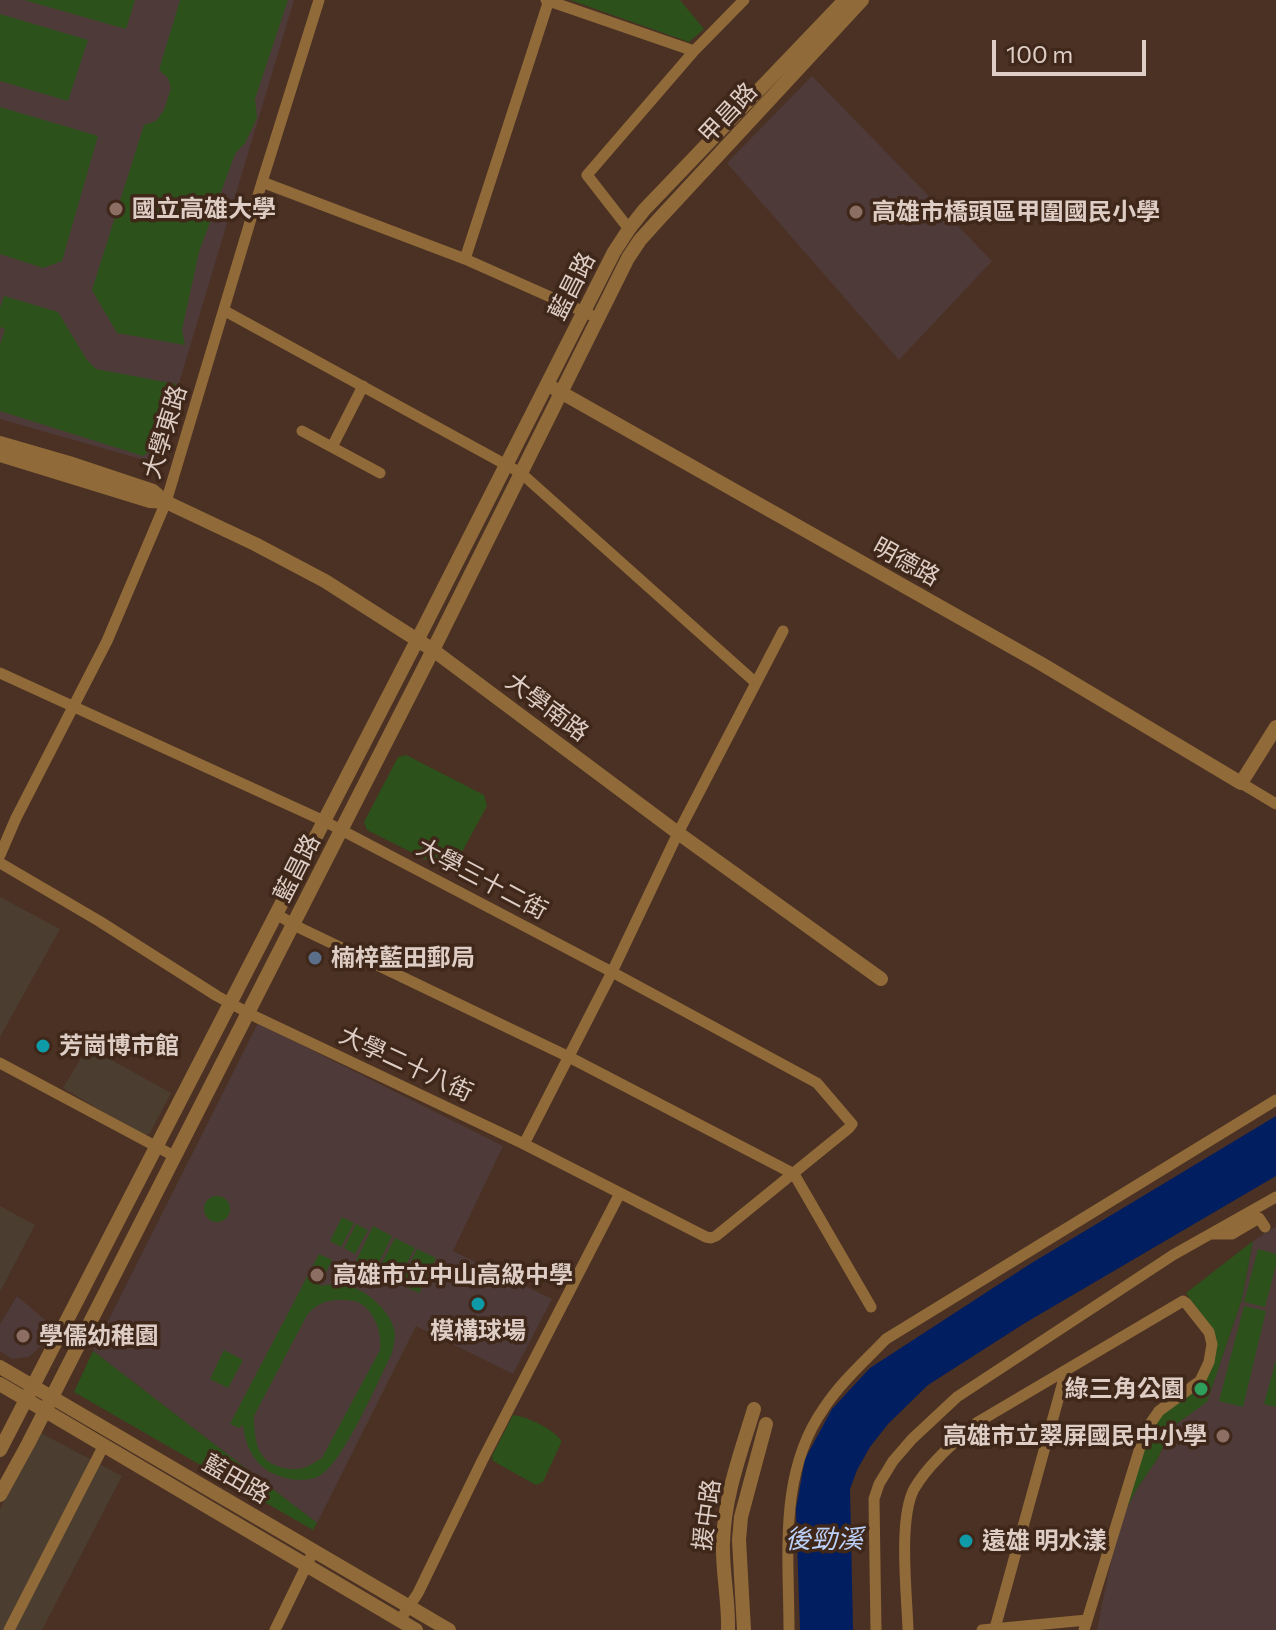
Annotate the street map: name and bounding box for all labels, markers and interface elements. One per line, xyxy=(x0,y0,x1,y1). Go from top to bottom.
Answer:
scale bar xyxy=(996,24,1150,74)
text: 100 m xyxy=(1006,39,1073,68)
street label: 甲昌路 xyxy=(693,77,763,149)
place label: 國立高雄大學 xyxy=(132,195,276,223)
place label: 高雄市橋頭區甲圍國民小學 xyxy=(872,198,1160,226)
marker: 國立高雄大學 xyxy=(107,200,125,218)
marker: 高雄市橋頭區甲圍國民小學 xyxy=(847,203,865,221)
street label: 藍昌路 xyxy=(543,247,601,325)
street label: 大學東路 xyxy=(137,382,193,482)
street label: 明德路 xyxy=(868,532,944,592)
street label: 大學南路 xyxy=(500,667,594,747)
street label: 藍昌路 xyxy=(268,829,326,907)
street label: 大學三十二街 xyxy=(412,832,552,926)
place label: 楠梓藍田郵局 xyxy=(331,944,475,972)
marker: 楠梓藍田郵局 xyxy=(306,949,324,967)
street label: 大學二十八街 xyxy=(335,1021,477,1107)
place label: 芳崗博市館 xyxy=(59,1032,179,1060)
marker: 芳崗博市館 xyxy=(34,1037,52,1055)
place label: 高雄市立中山高級中學 xyxy=(333,1261,573,1289)
marker: 高雄市立中山高級中學 xyxy=(308,1266,326,1284)
marker: 模構球場 xyxy=(469,1295,487,1313)
place label: 模構球場 xyxy=(430,1317,526,1345)
place label: 學儒幼稚園 xyxy=(39,1322,159,1350)
marker: 學儒幼稚園 xyxy=(14,1327,32,1345)
place label: 綠三角公園 xyxy=(1065,1375,1185,1403)
marker: 綠三角公園 xyxy=(1192,1380,1210,1398)
place label: 高雄市立翠屏國民中小學 xyxy=(943,1422,1207,1450)
marker: 高雄市立翠屏國民中小學 xyxy=(1214,1427,1232,1445)
street label: 藍田路 xyxy=(198,1449,274,1509)
street label: 援中路 xyxy=(688,1477,726,1553)
water label: 後勁溪 xyxy=(785,1523,863,1555)
place label: 遠雄 明水漾 xyxy=(982,1527,1107,1555)
marker: 遠雄 明水漾 xyxy=(957,1532,975,1550)

